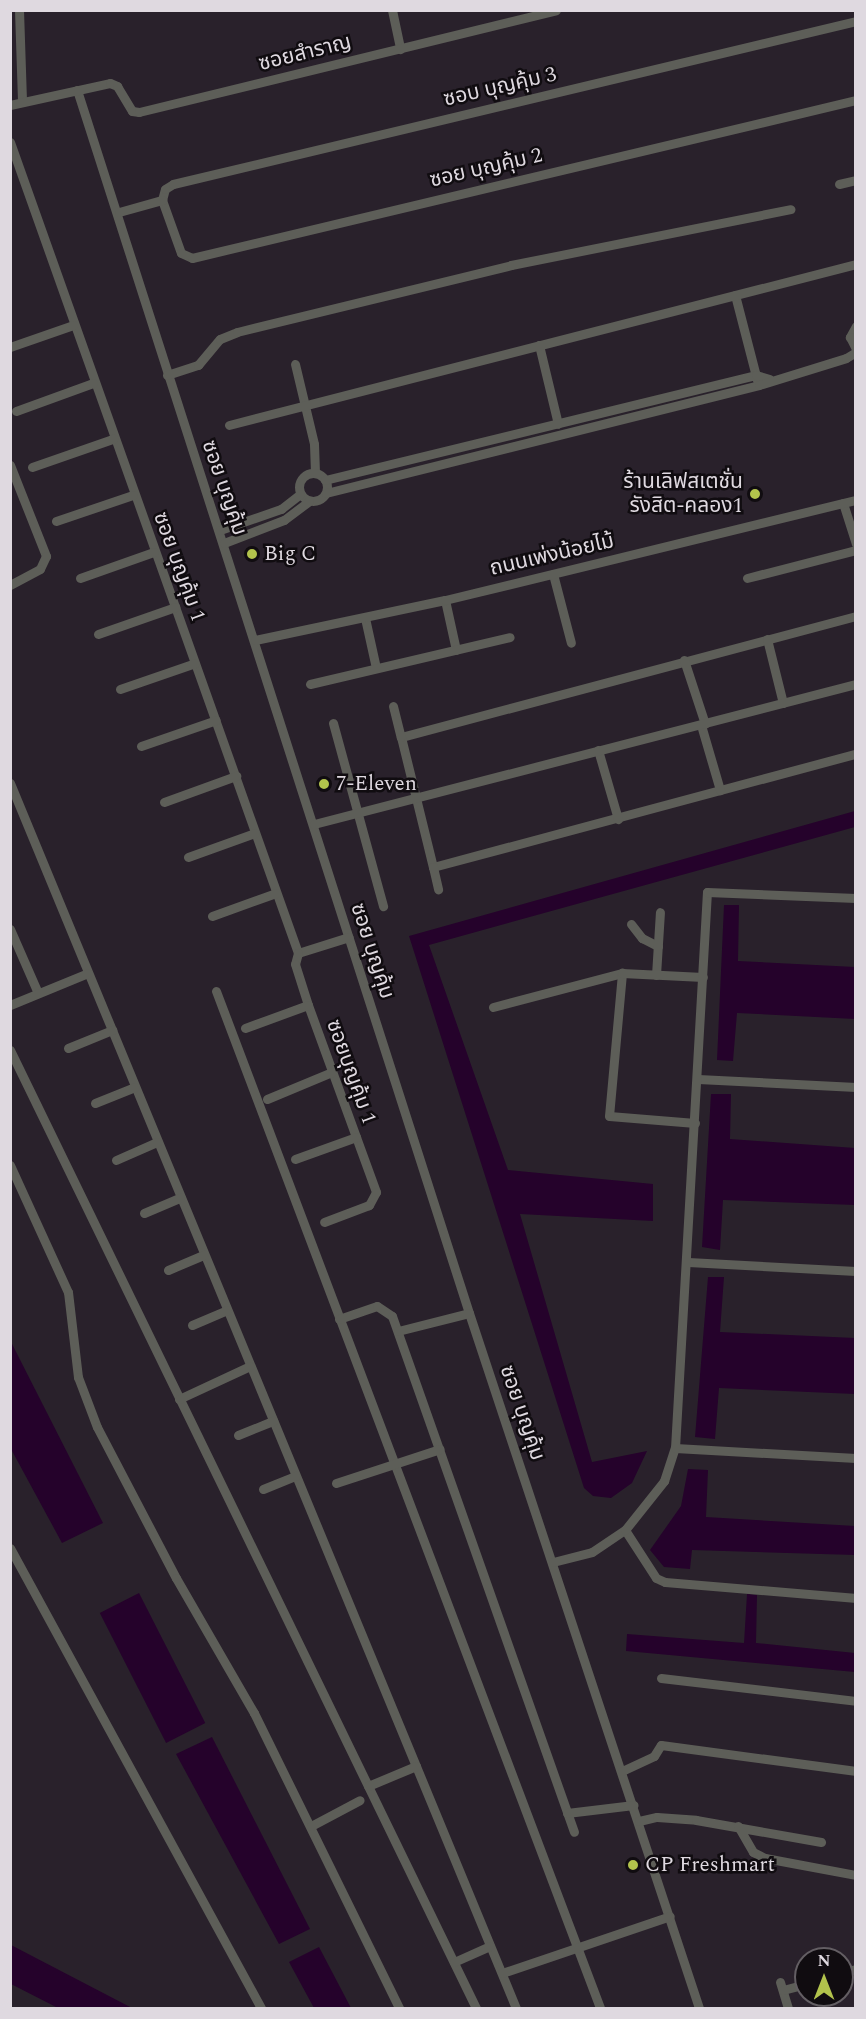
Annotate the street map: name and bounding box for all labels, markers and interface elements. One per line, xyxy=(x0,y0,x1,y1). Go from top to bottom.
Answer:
street label: ซอยสำราญ xyxy=(256,29,354,77)
street label: ซอบ บุญคุ้ม 3 xyxy=(441,62,559,112)
street label: ซอย บุญคุ้ม 2 xyxy=(427,143,545,193)
street label: ซอย บุญคุ้ม xyxy=(196,437,252,539)
place label: ร้านเลิฟสเตชั่น รังสิต-คลอง1 xyxy=(623,469,743,519)
marker: ร้านเลิฟสเตชั่น รังสิต-คลอง1 xyxy=(748,487,762,501)
street label: ซอย บุญคุ้ม 1 xyxy=(148,509,210,625)
street label: ถนนเพ่งน้อยไม้ xyxy=(487,528,617,582)
place label: Big C xyxy=(264,541,316,567)
marker: Big C xyxy=(245,547,259,561)
place label: 7-Eleven xyxy=(336,771,417,797)
marker: 7-Eleven xyxy=(317,777,331,791)
street label: ซอย บุญคุ้ม xyxy=(345,900,399,1002)
street label: ซอยบุญคุ้ม 1 xyxy=(320,1016,382,1128)
street label: ซอย บุญคุ้ม xyxy=(494,1362,550,1464)
place label: CP Freshmart xyxy=(645,1852,775,1878)
marker: CP Freshmart xyxy=(626,1858,640,1872)
north arrow xyxy=(794,1947,854,2007)
text: N xyxy=(817,1949,831,1973)

